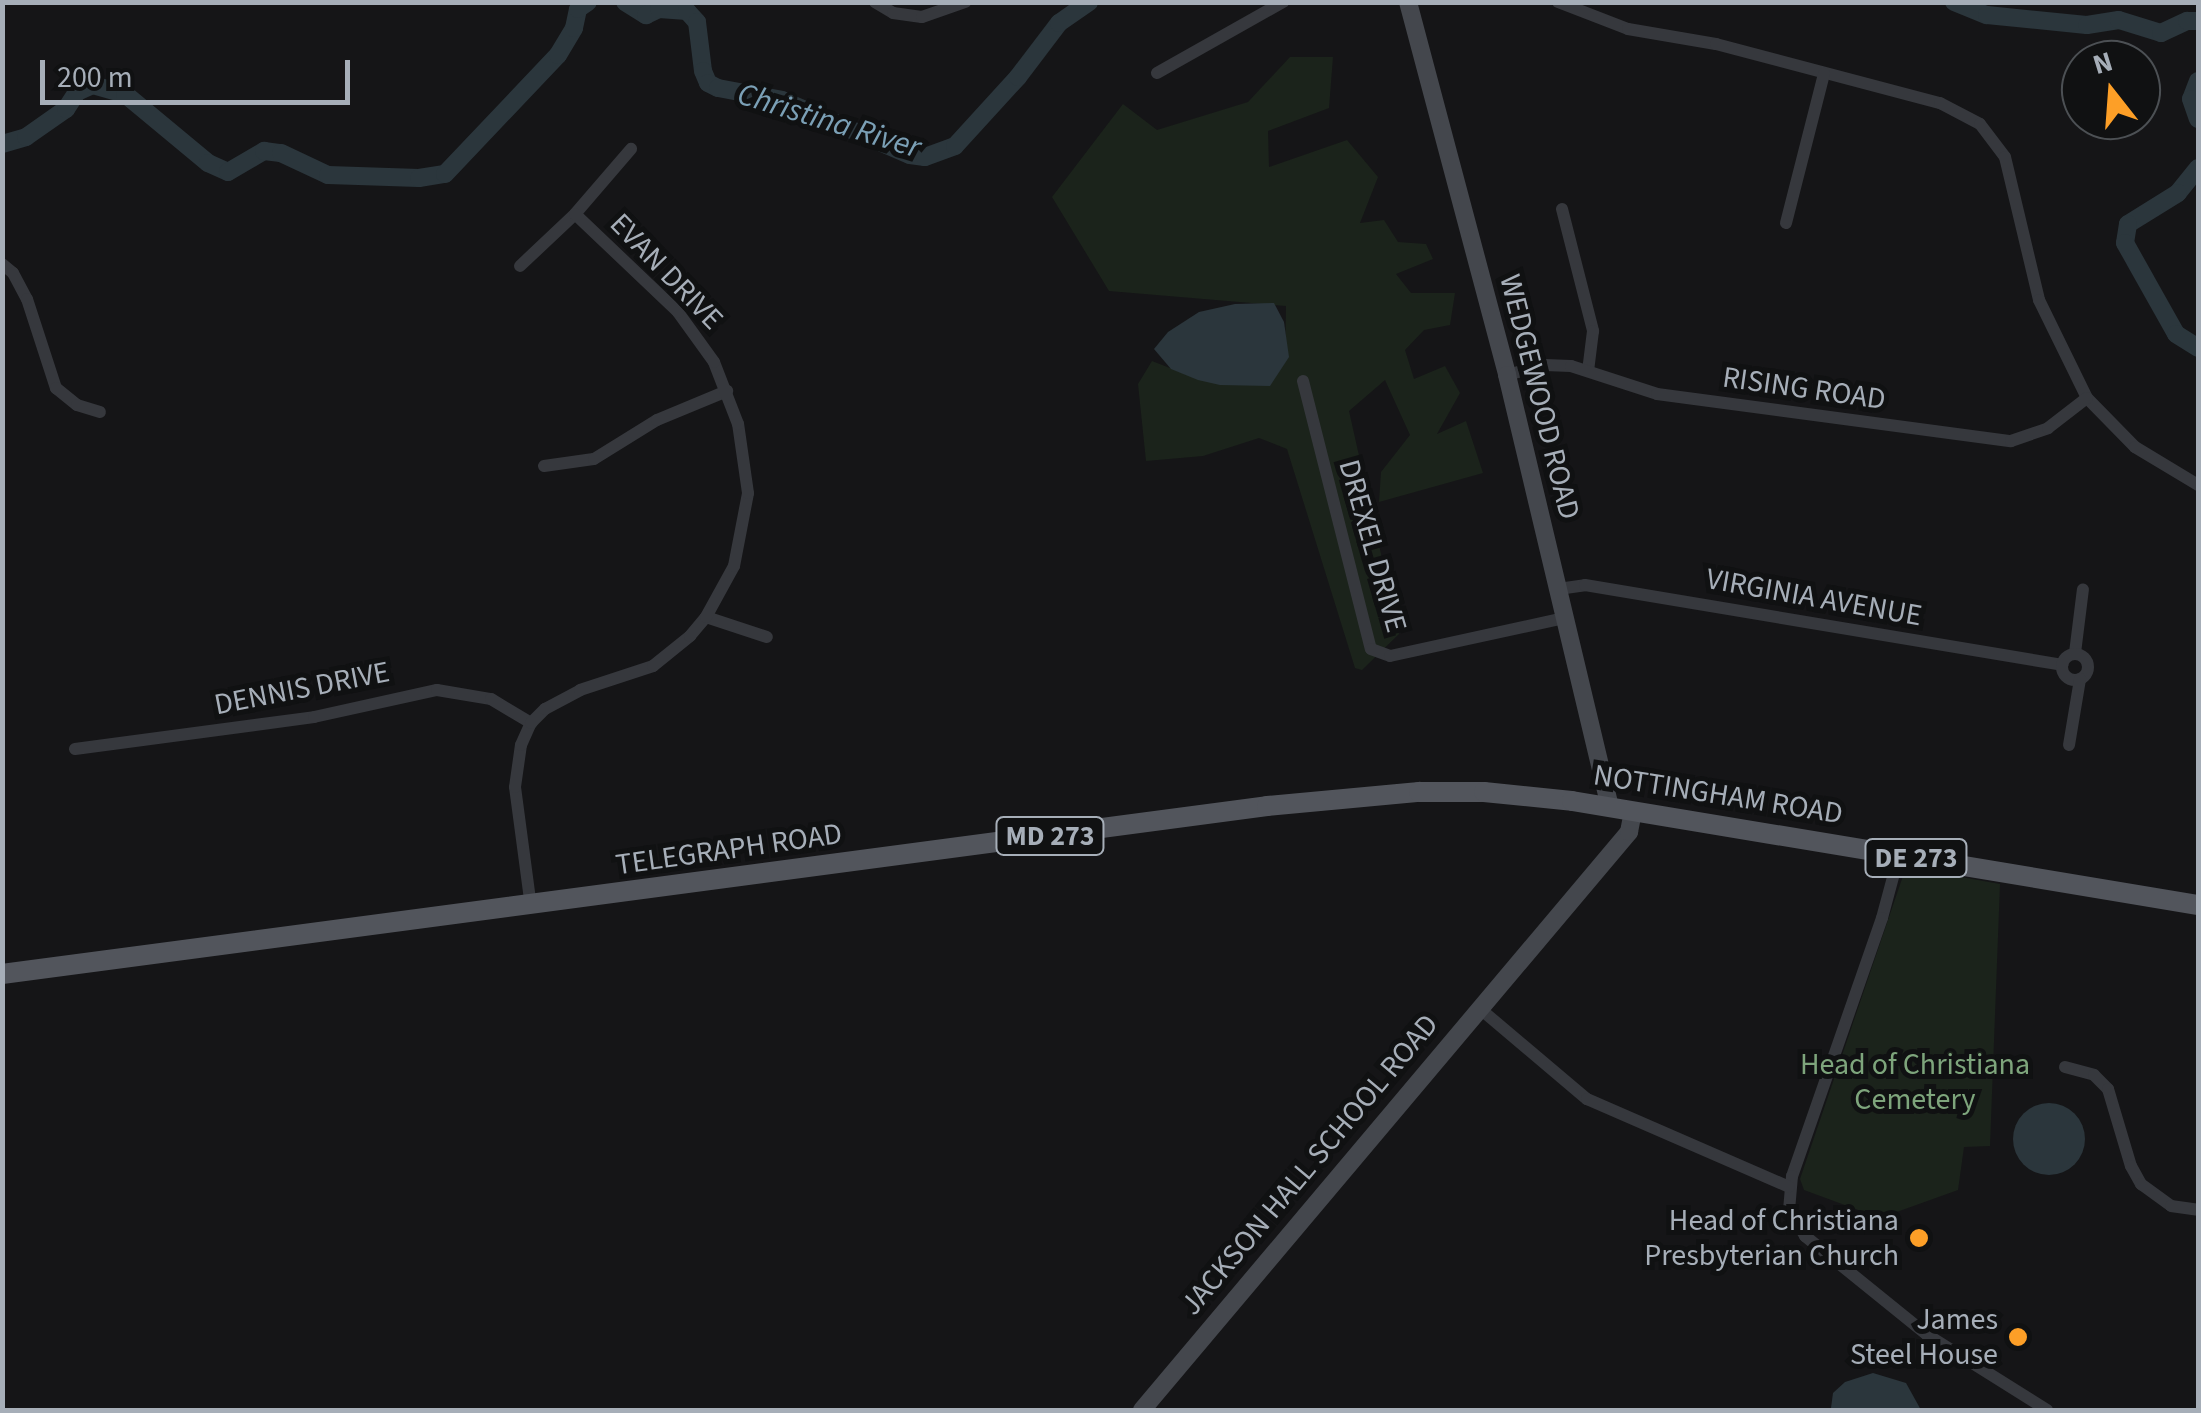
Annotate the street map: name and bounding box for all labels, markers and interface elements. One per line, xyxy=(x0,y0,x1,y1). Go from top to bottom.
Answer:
scale bar xyxy=(45,40,355,102)
north arrow xyxy=(2061,40,2161,140)
text: N xyxy=(2088,41,2118,85)
text: 200 m xyxy=(57,56,133,99)
water label: Christina River xyxy=(733,75,925,167)
street label: EVAN DRIVE xyxy=(602,207,730,337)
street label: WEDGEWOOD ROAD xyxy=(1491,271,1587,523)
street label: RISING ROAD xyxy=(1720,360,1888,418)
street label: DREXEL DRIVE xyxy=(1330,456,1414,636)
street label: VIRGINIA AVENUE xyxy=(1703,561,1925,635)
street label: DENNIS DRIVE xyxy=(211,654,393,724)
street label: NOTTINGHAM ROAD xyxy=(1591,758,1845,832)
road number: MD 273 xyxy=(995,813,1105,859)
street label: TELEGRAPH ROAD xyxy=(614,816,844,884)
road number: DE 273 xyxy=(1864,835,1968,881)
street label: JACKSON HALL SCHOOL ROAD xyxy=(1174,1007,1446,1323)
park label: Head of Christiana Cemetery xyxy=(1800,1047,2030,1118)
place label: Head of Christiana Presbyterian Church xyxy=(1644,1203,1899,1274)
marker: Head of Christiana Presbyterian Church xyxy=(1908,1227,1930,1249)
place label: James Steel House xyxy=(1850,1302,1998,1372)
marker: James Steel House xyxy=(2007,1326,2029,1348)

